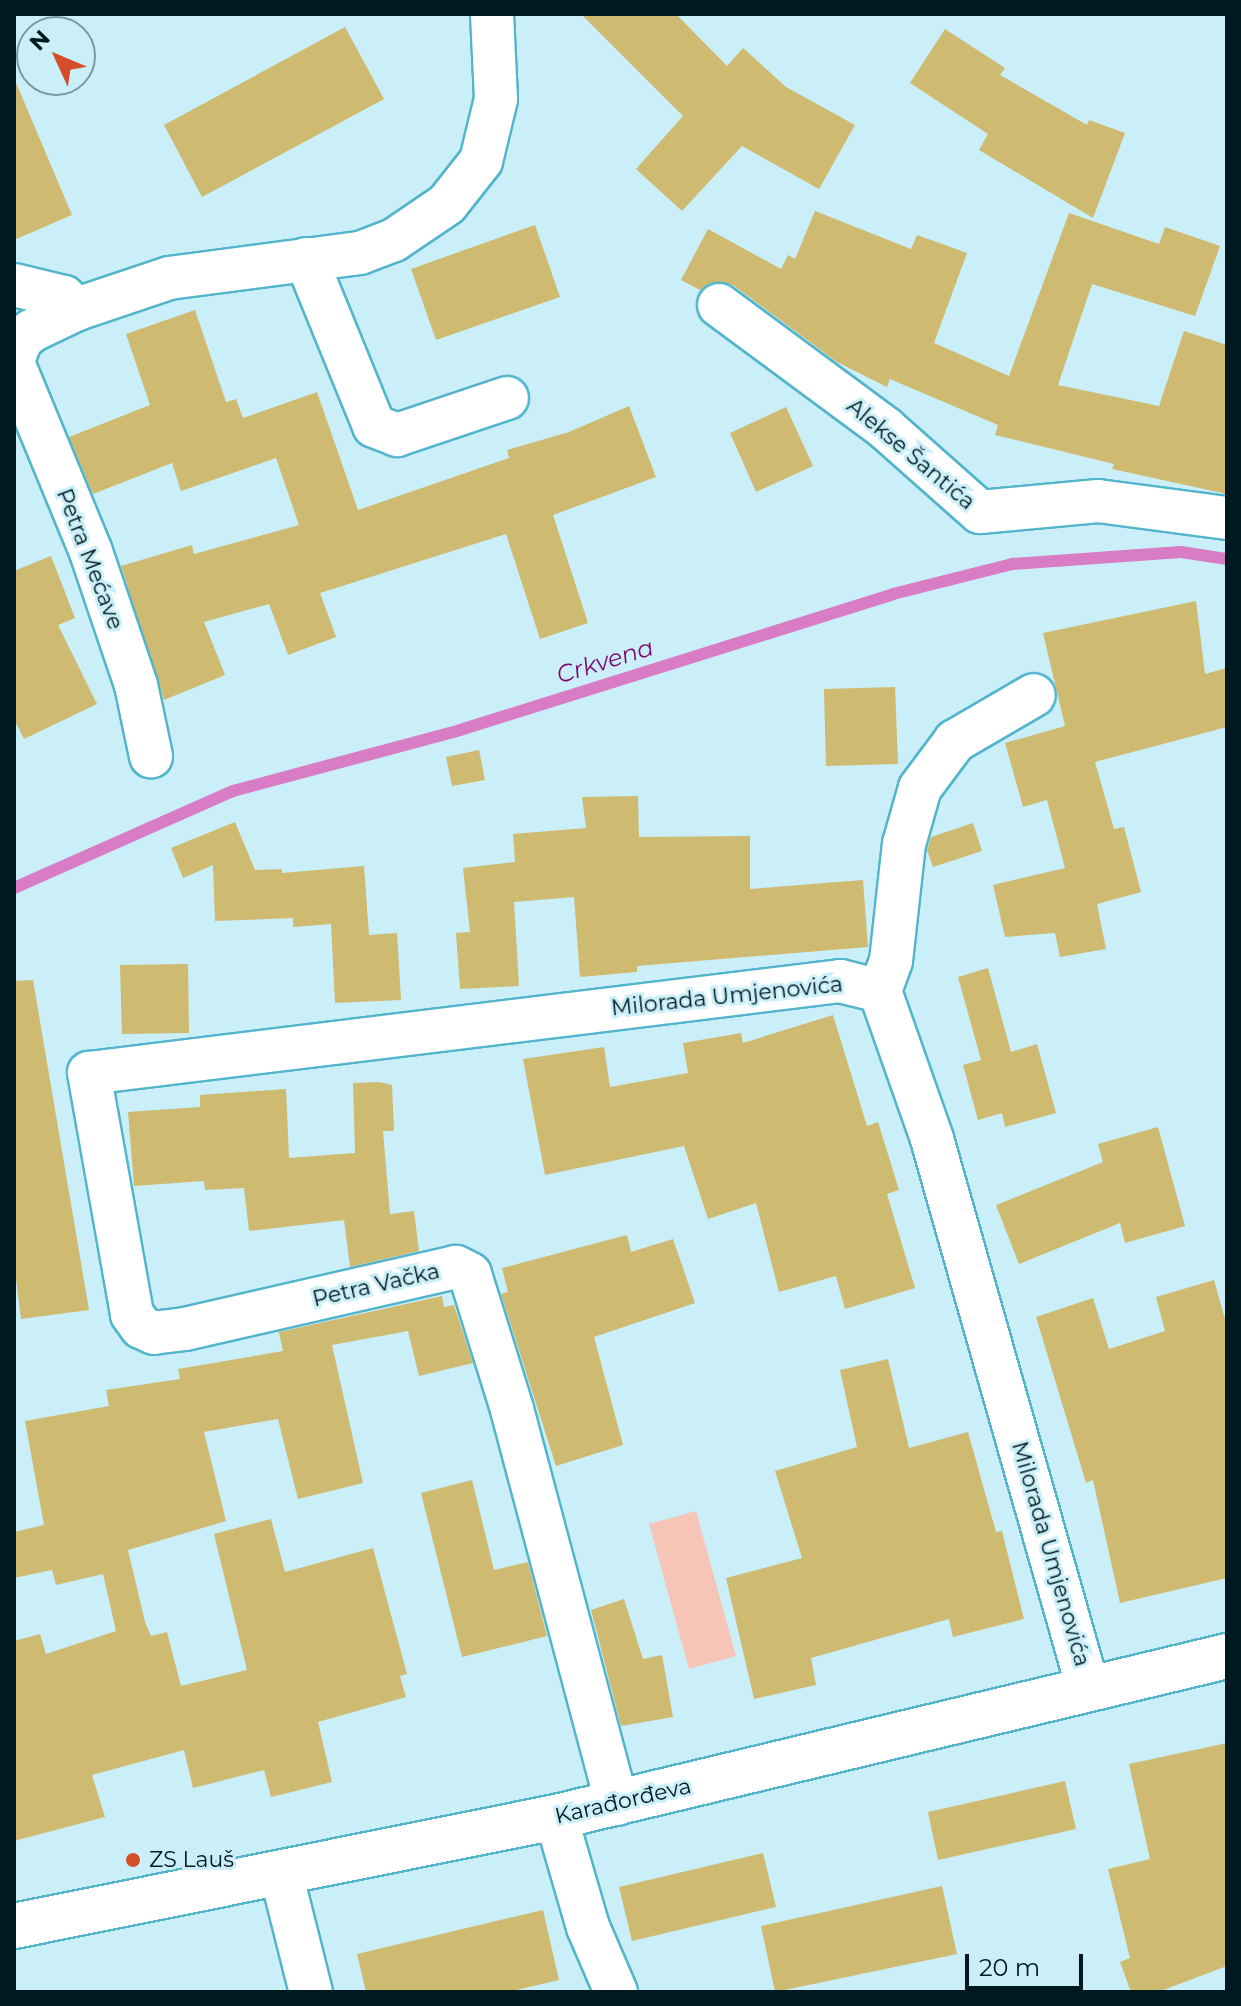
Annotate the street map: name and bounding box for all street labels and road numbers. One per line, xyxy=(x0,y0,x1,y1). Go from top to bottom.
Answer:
street label: Alekse Šantića xyxy=(842,393,980,515)
street label: Petra Mećave xyxy=(51,485,129,633)
street label: Milorada Umjenovića xyxy=(610,971,844,1021)
street label: Petra Vačka xyxy=(310,1258,442,1312)
street label: Milorada Umjenovića xyxy=(1006,1438,1096,1670)
street label: Karađorđeva xyxy=(552,1773,694,1829)

